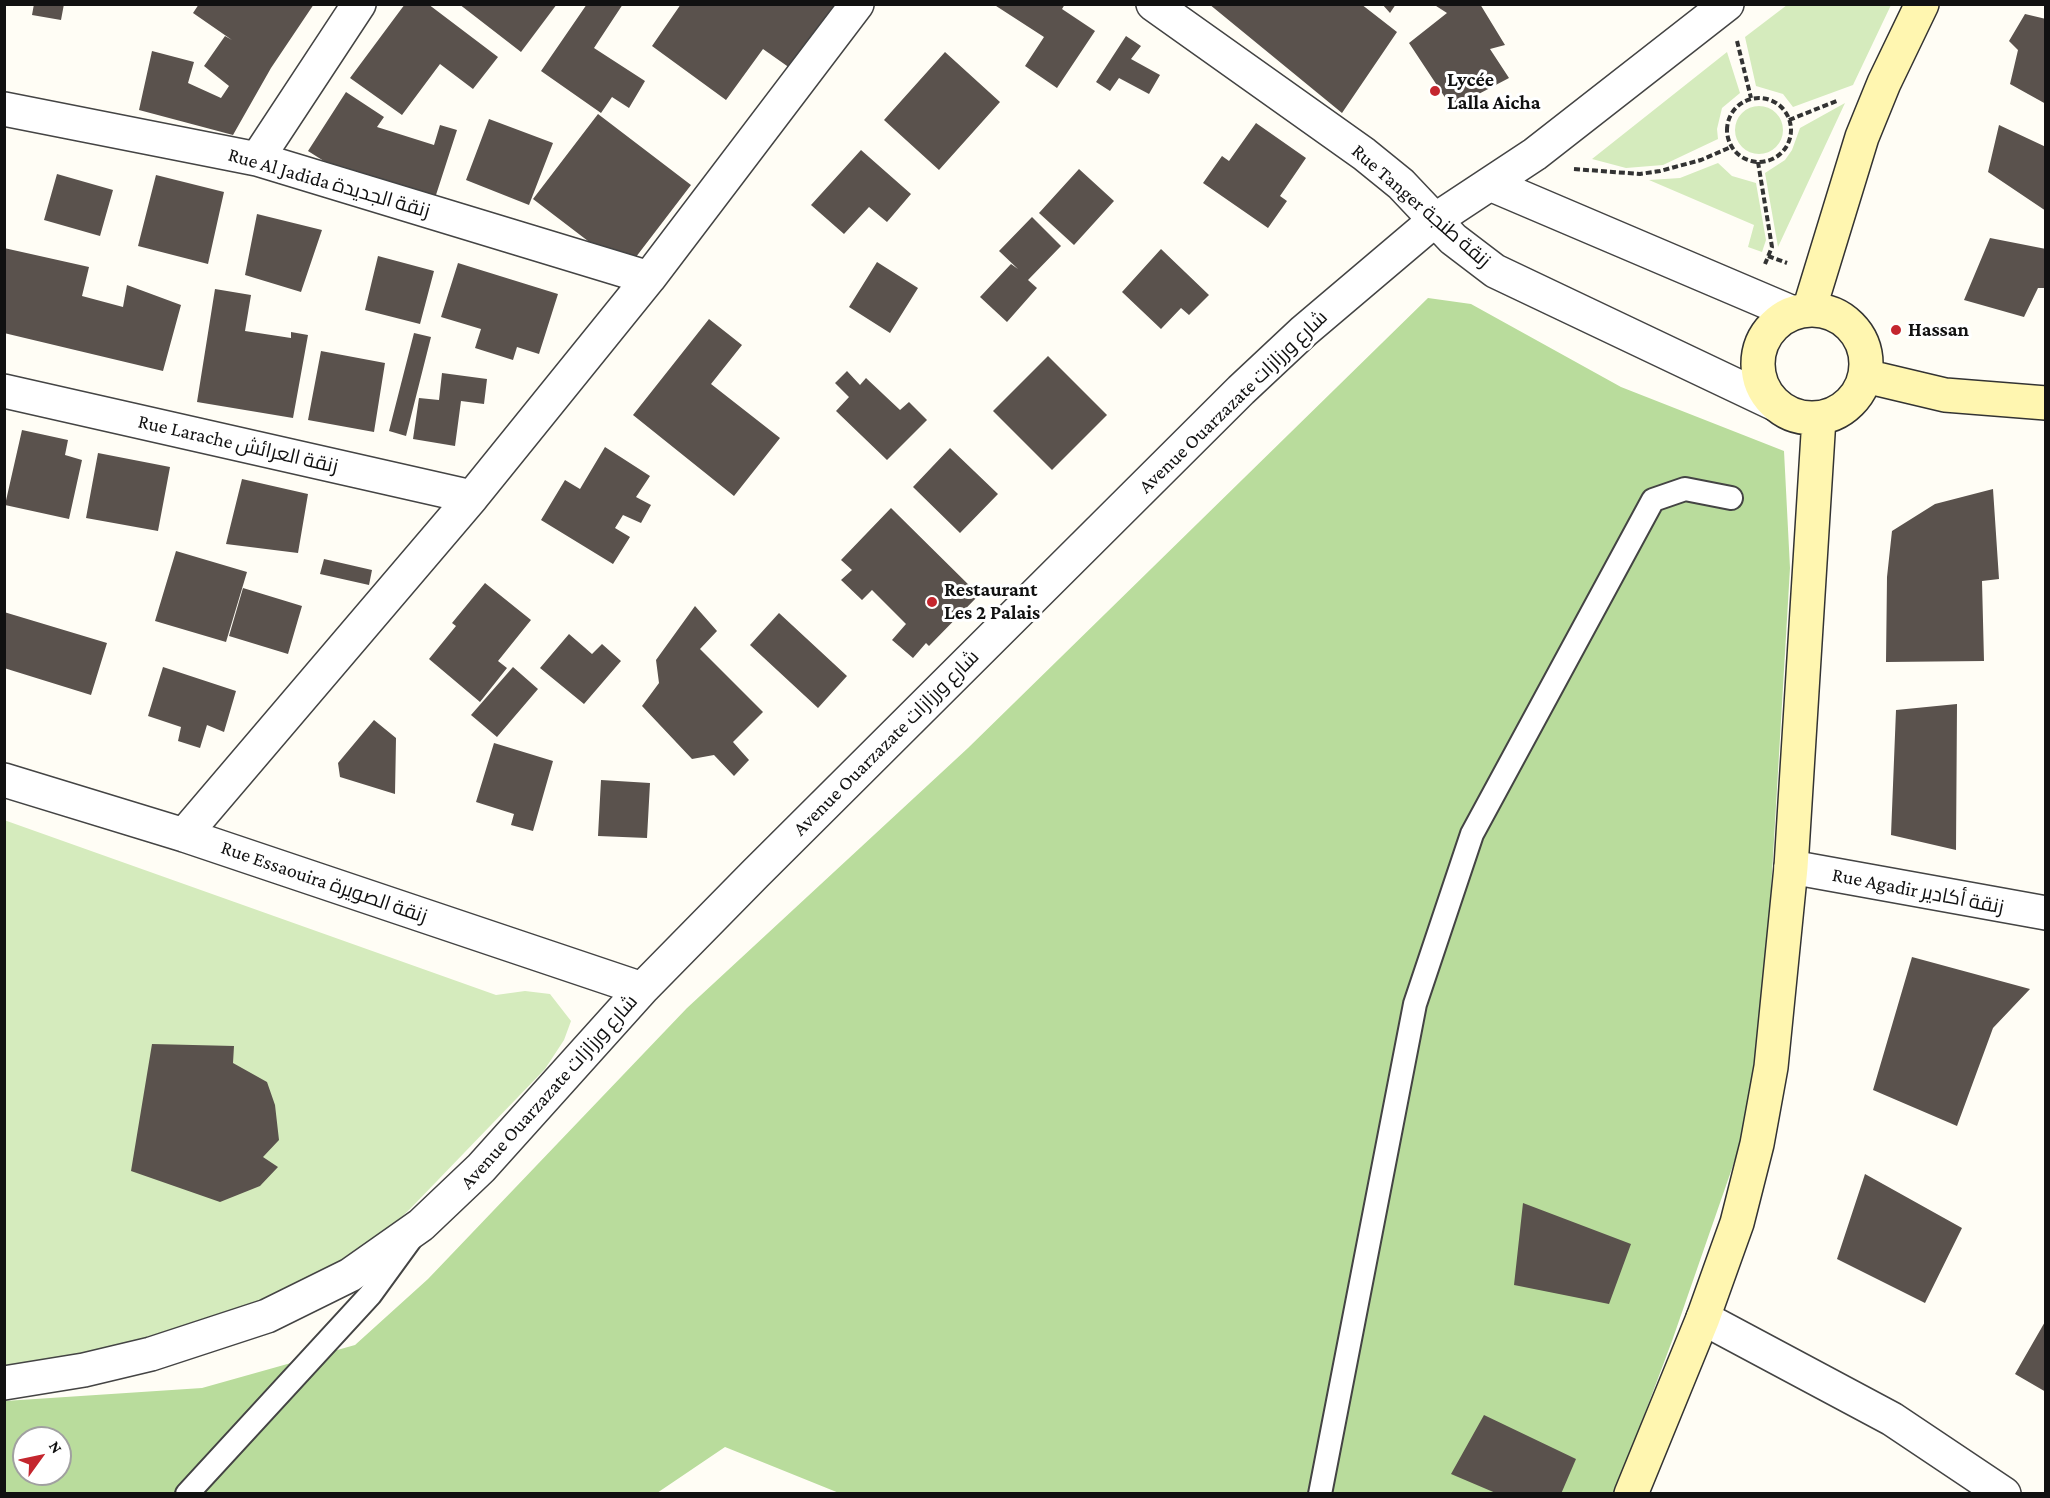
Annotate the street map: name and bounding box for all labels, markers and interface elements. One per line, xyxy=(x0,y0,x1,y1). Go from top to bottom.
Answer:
place label: Lycée Lalla Aicha xyxy=(1447,68,1541,115)
marker: Lycée Lalla Aicha xyxy=(1428,84,1442,98)
street label: Rue Tanger زنقة طنجة xyxy=(1347,139,1495,273)
street label: Rue Al Jadida زنقة الجديدة xyxy=(225,143,433,223)
street label: Avenue Ouarzazate شارع ورزازات xyxy=(1134,305,1332,499)
place label: Hassan xyxy=(1908,318,1969,342)
marker: Hassan xyxy=(1889,323,1903,337)
street label: Rue Larache زنقة العرائش xyxy=(136,409,340,479)
place label: Restaurant Les 2 Palais xyxy=(944,578,1040,625)
marker: Restaurant Les 2 Palais xyxy=(925,595,939,609)
street label: Avenue Ouarzazate شارع ورزازات xyxy=(788,645,984,841)
street label: Rue Essaouira زنقة الصويرة xyxy=(218,835,430,929)
street label: Rue Agadir زنقة أكادير xyxy=(1830,863,2006,919)
street label: Avenue Ouarzazate شارع ورزازات xyxy=(455,990,643,1194)
north arrow xyxy=(12,1426,72,1486)
text: N xyxy=(46,1438,66,1456)

